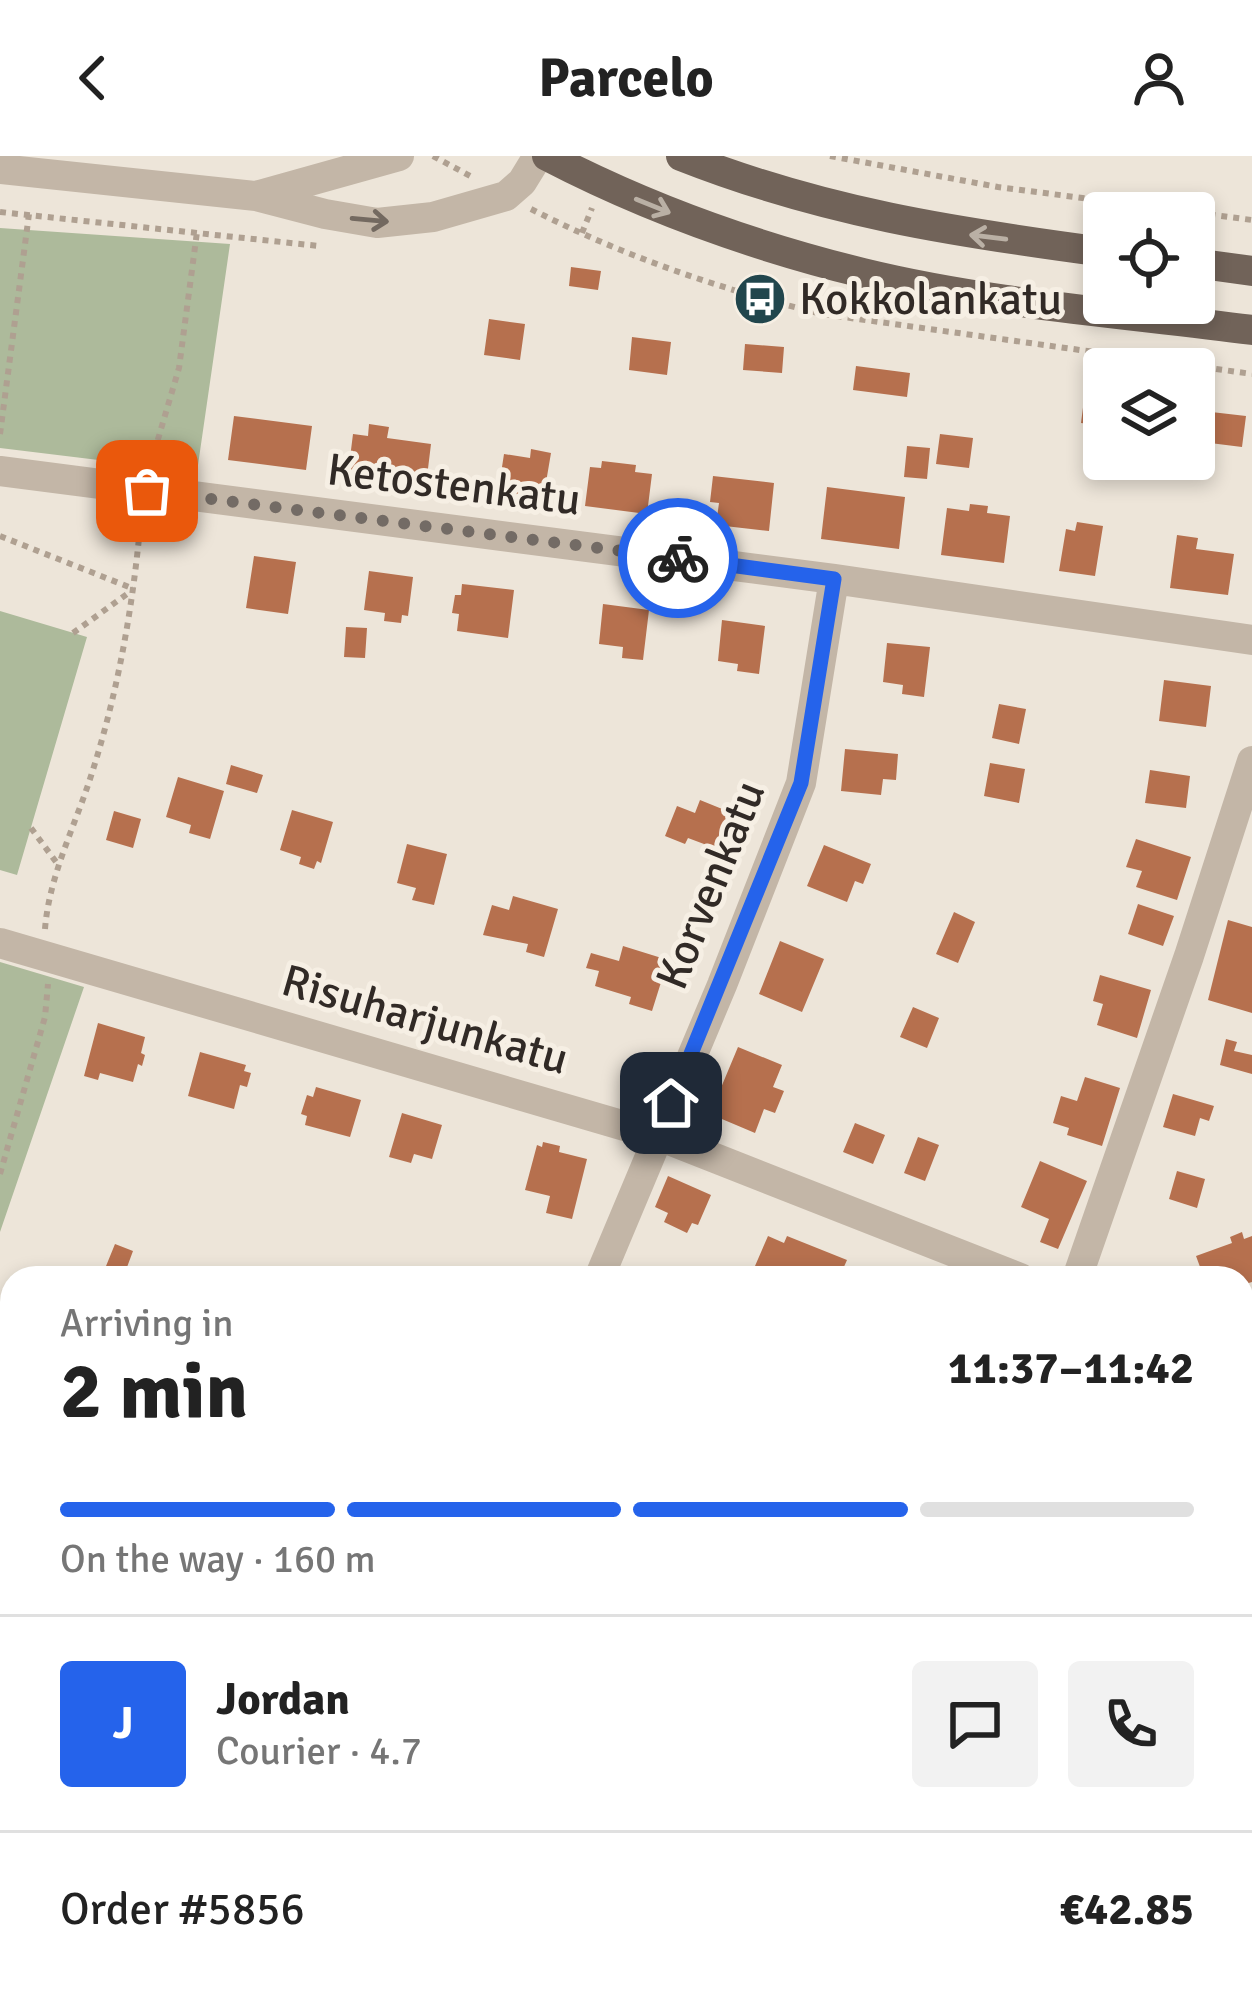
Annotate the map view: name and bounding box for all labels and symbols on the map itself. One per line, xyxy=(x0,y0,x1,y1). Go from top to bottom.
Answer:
one-way arrow xyxy=(633,197,670,218)
one-way arrow xyxy=(350,209,389,232)
one-way arrow xyxy=(969,225,1008,248)
bus stop icon: Kokkolankatu xyxy=(732,271,788,327)
place label: Kokkolankatu xyxy=(799,272,1062,327)
pin xyxy=(96,440,198,542)
street label: Ketostenkatu xyxy=(324,442,584,528)
courier xyxy=(618,498,738,618)
street label: Korvenkatu xyxy=(644,773,778,997)
street label: Risuharjunkatu xyxy=(276,953,574,1087)
pin xyxy=(620,1052,722,1154)

